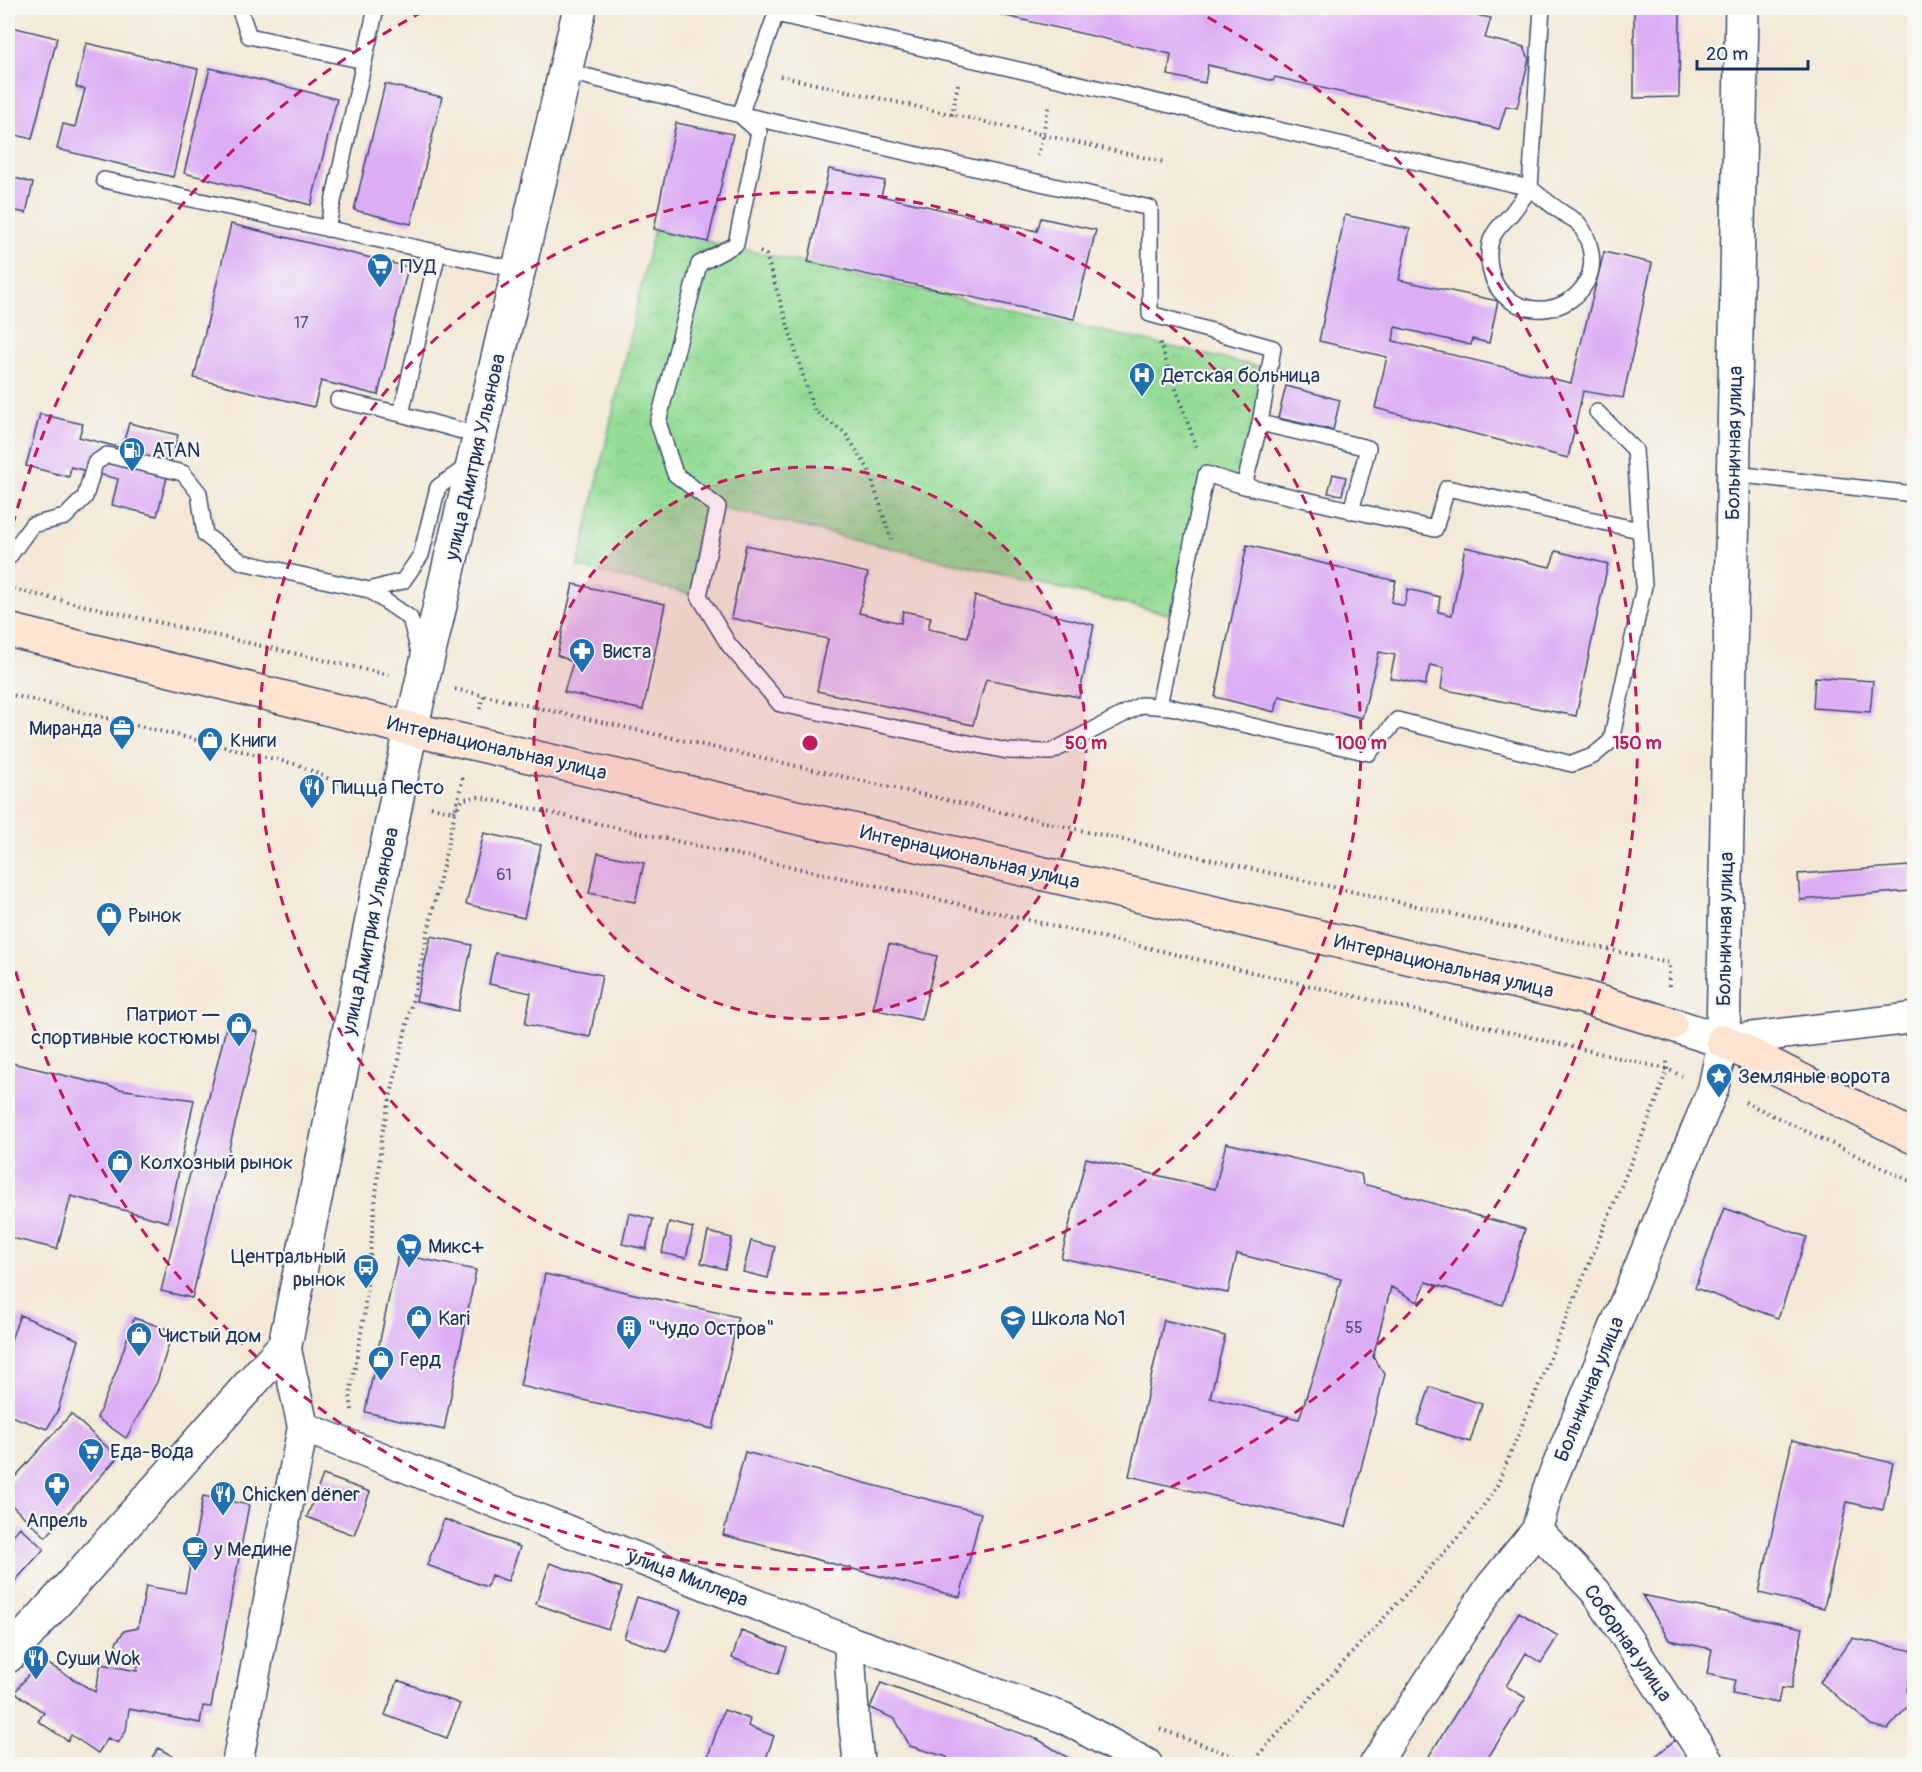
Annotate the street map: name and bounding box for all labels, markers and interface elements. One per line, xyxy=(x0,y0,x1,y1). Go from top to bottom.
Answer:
scale bar xyxy=(1697,33,1808,71)
text: 20 m xyxy=(1706,43,1748,66)
supermarket icon: ПУД xyxy=(365,251,395,289)
place label: ПУД xyxy=(400,254,437,279)
house number: 17 xyxy=(294,313,309,333)
street label: улица Дмитрия Ульянова xyxy=(439,351,511,564)
hospital icon: Детская больница xyxy=(1127,360,1157,398)
place label: Детская больница xyxy=(1161,363,1320,388)
street label: Больничная улица xyxy=(1720,366,1748,520)
fuel station icon: ATAN xyxy=(117,435,147,473)
place label: ATAN xyxy=(152,438,200,463)
pharmacy icon: Виста xyxy=(567,636,597,674)
place label: Виста xyxy=(602,639,651,664)
street label: Интернациональная улица xyxy=(385,711,609,785)
office icon: Миранда xyxy=(107,713,137,751)
place label: Миранда xyxy=(29,716,102,741)
shop icon: Книги xyxy=(195,725,225,763)
place label: Книги xyxy=(230,728,276,753)
text: 50 m xyxy=(1065,732,1107,755)
text: 100 m xyxy=(1335,732,1387,755)
text: 150 m xyxy=(1613,732,1662,755)
centre of rings xyxy=(800,733,820,753)
restaurant icon: Пицца Песто xyxy=(297,772,327,810)
place label: Пицца Песто xyxy=(332,775,444,800)
street label: Интернациональная улица xyxy=(858,820,1082,894)
street label: улица Дмитрия Ульянова xyxy=(336,825,404,1038)
street label: Больничная улица xyxy=(1711,852,1739,1006)
house number: 61 xyxy=(496,865,512,885)
shop icon: Рынок xyxy=(94,900,124,938)
place label: Рынок xyxy=(128,903,182,928)
street label: Интернациональная улица xyxy=(1332,929,1556,1003)
place label: Патриот — спортивные костюмы xyxy=(31,1002,221,1050)
shop icon: Патриот — спортивные костюмы xyxy=(224,1010,254,1048)
place icon: Земляные ворота xyxy=(1704,1061,1734,1099)
place label: Земляные ворота xyxy=(1738,1064,1890,1089)
shop icon: Колхозный рынок xyxy=(105,1147,135,1185)
place label: Колхозный рынок xyxy=(140,1150,293,1175)
supermarket icon: Микс+ xyxy=(394,1231,424,1269)
place label: Микс+ xyxy=(428,1234,484,1259)
place label: Центральный рынок xyxy=(231,1244,346,1292)
bus stop icon: Центральный рынок xyxy=(351,1252,381,1290)
shop icon: Kari xyxy=(404,1303,434,1341)
school or university icon: Школа №1 xyxy=(998,1303,1028,1341)
place label: Kari xyxy=(438,1306,470,1331)
place label: Школа №1 xyxy=(1032,1306,1126,1331)
building icon: "Чудо Остров" xyxy=(614,1313,644,1351)
street label: Больничная улица xyxy=(1549,1313,1629,1465)
place label: "Чудо Остров" xyxy=(648,1316,774,1341)
house number: 55 xyxy=(1345,1318,1363,1338)
shop icon: Чистый дом xyxy=(124,1320,154,1358)
place label: Чистый дом xyxy=(158,1323,261,1348)
shop icon: Герд xyxy=(366,1344,396,1382)
place label: Герд xyxy=(400,1347,441,1372)
supermarket icon: Еда-Вода xyxy=(76,1436,106,1474)
place label: Еда-Вода xyxy=(110,1439,194,1464)
pharmacy icon: Апрель xyxy=(42,1470,72,1508)
restaurant icon: Chicken dëner xyxy=(208,1479,238,1517)
place label: Chicken dëner xyxy=(242,1482,360,1507)
place label: Апрель xyxy=(26,1508,88,1533)
cafe icon: у Медине xyxy=(180,1534,210,1572)
place label: у Медине xyxy=(213,1537,292,1562)
street label: улица Миллера xyxy=(623,1543,752,1612)
street label: Соборная улица xyxy=(1578,1579,1678,1707)
restaurant icon: Суши Wok xyxy=(21,1643,51,1681)
place label: Суши Wok xyxy=(56,1646,141,1671)

